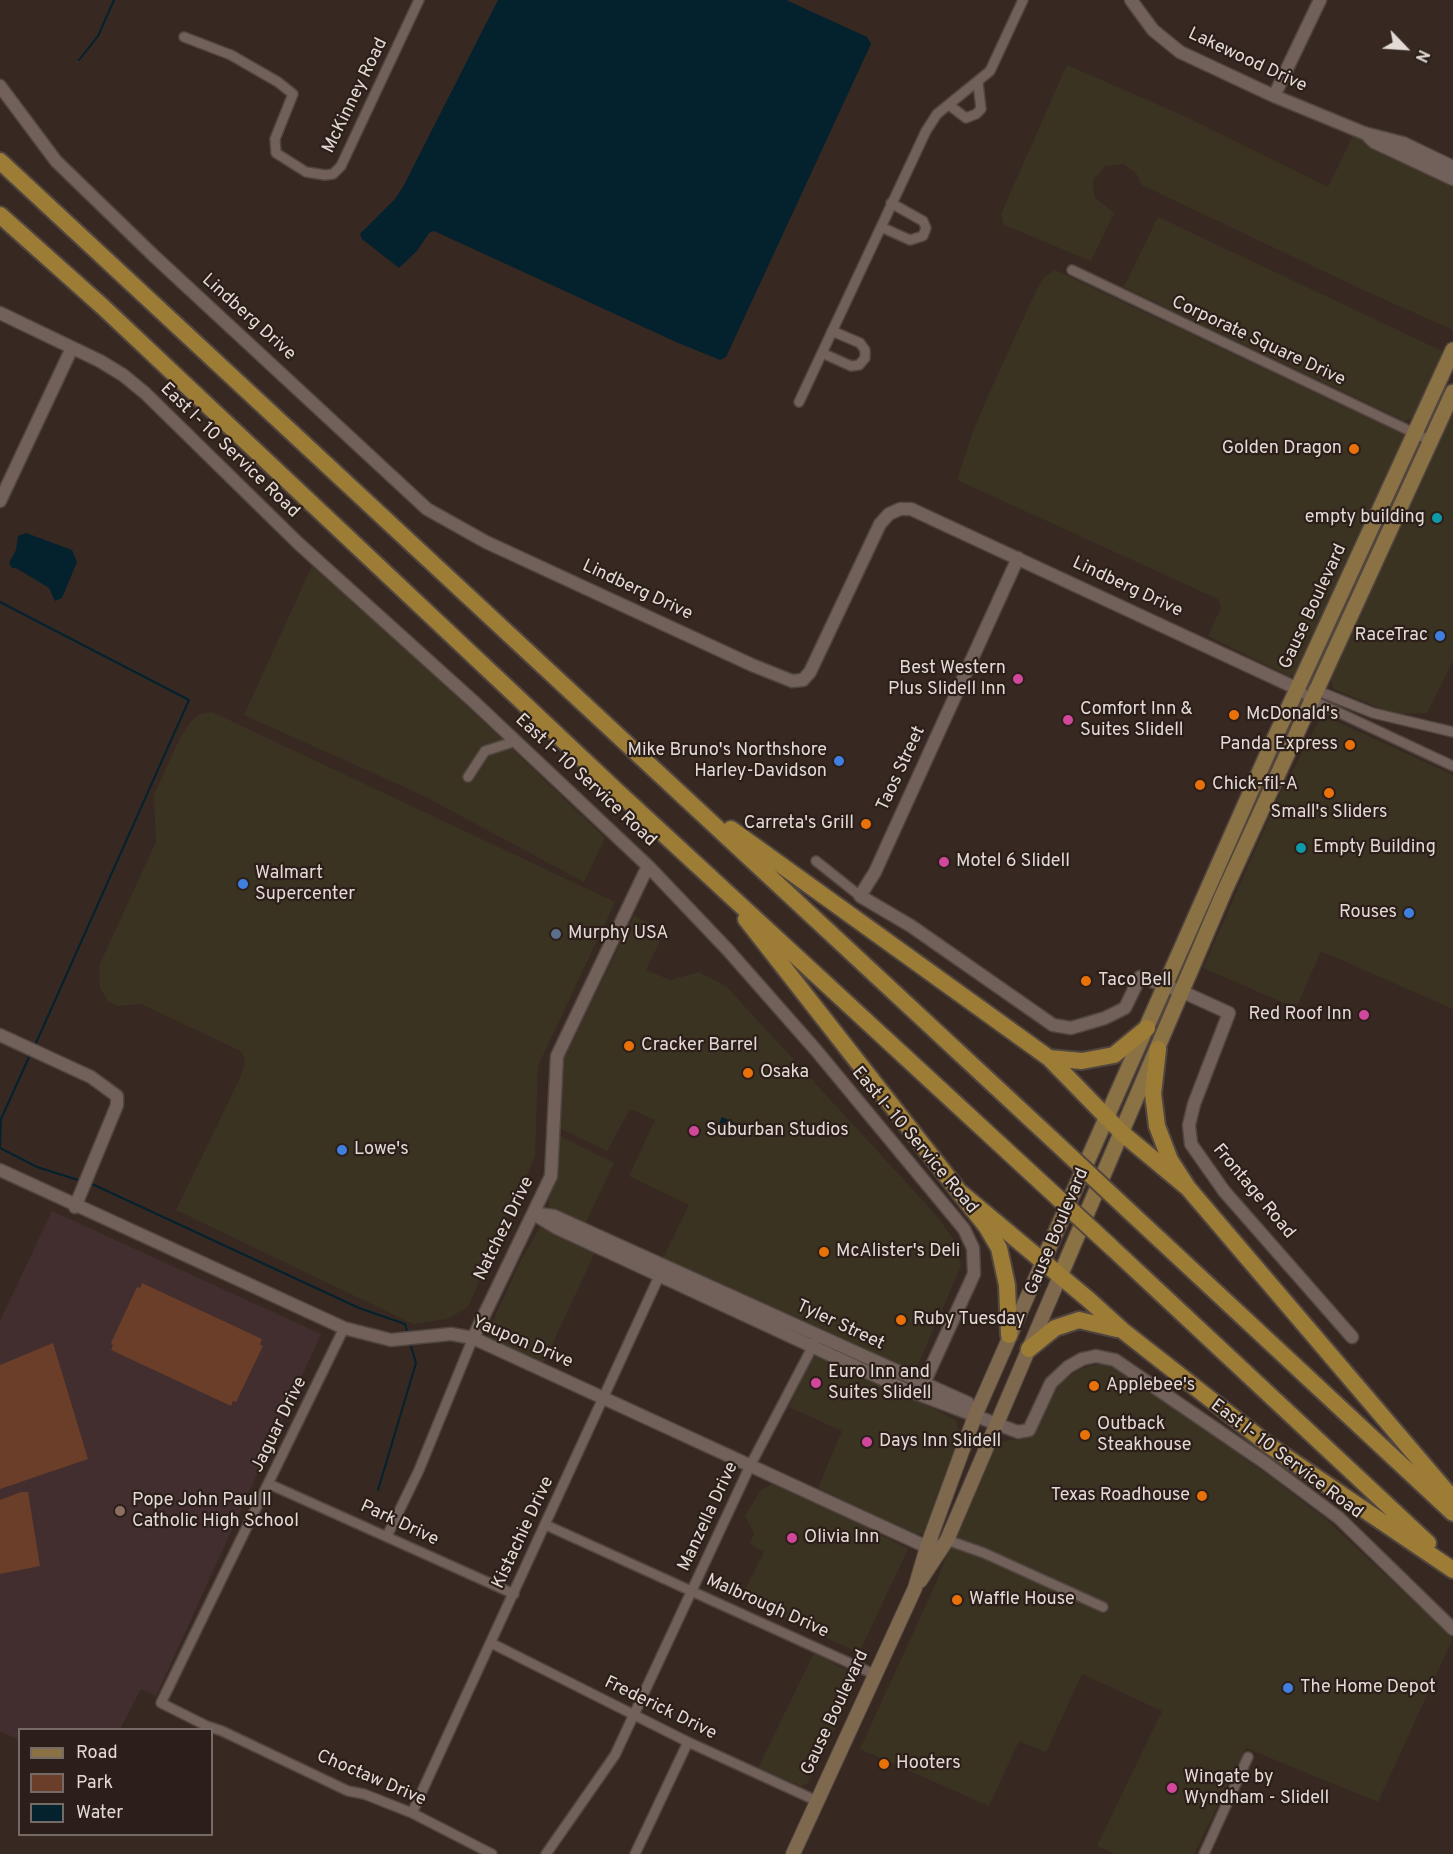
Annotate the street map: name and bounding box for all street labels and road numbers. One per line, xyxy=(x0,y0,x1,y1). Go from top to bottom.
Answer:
street label: Lakewood Drive xyxy=(1184,24,1310,98)
street label: McKinney Road xyxy=(319,35,393,157)
street label: Lindberg Drive xyxy=(197,270,299,366)
street label: Corporate Square Drive xyxy=(1168,292,1348,392)
street label: East I- 10 Service Road xyxy=(155,379,303,523)
street label: Gause Boulevard xyxy=(1276,541,1352,673)
street label: Lindberg Drive xyxy=(1069,553,1185,623)
street label: Lindberg Drive xyxy=(579,556,695,626)
street label: East I- 10 Service Road xyxy=(510,710,660,852)
street label: Taos Street xyxy=(873,723,931,815)
street label: East I- 10 Service Road xyxy=(846,1063,982,1219)
street label: Frontage Road xyxy=(1207,1140,1299,1244)
street label: Gause Boulevard xyxy=(1022,1165,1094,1299)
street label: Natchez Drive xyxy=(471,1174,539,1284)
street label: Tyler Street xyxy=(793,1296,887,1356)
street label: Yaupon Drive xyxy=(468,1312,576,1374)
street label: Jaguar Drive xyxy=(248,1374,312,1476)
street label: East I- 10 Service Road xyxy=(1206,1396,1366,1524)
street label: Manzella Drive xyxy=(674,1459,744,1575)
street label: Kistachie Drive xyxy=(489,1473,559,1593)
street label: Park Drive xyxy=(356,1496,442,1552)
street label: Malbrough Drive xyxy=(702,1570,832,1644)
street label: Gause Boulevard xyxy=(798,1647,874,1779)
street label: Frederick Drive xyxy=(600,1673,720,1745)
street label: Choctaw Drive xyxy=(313,1746,429,1812)

